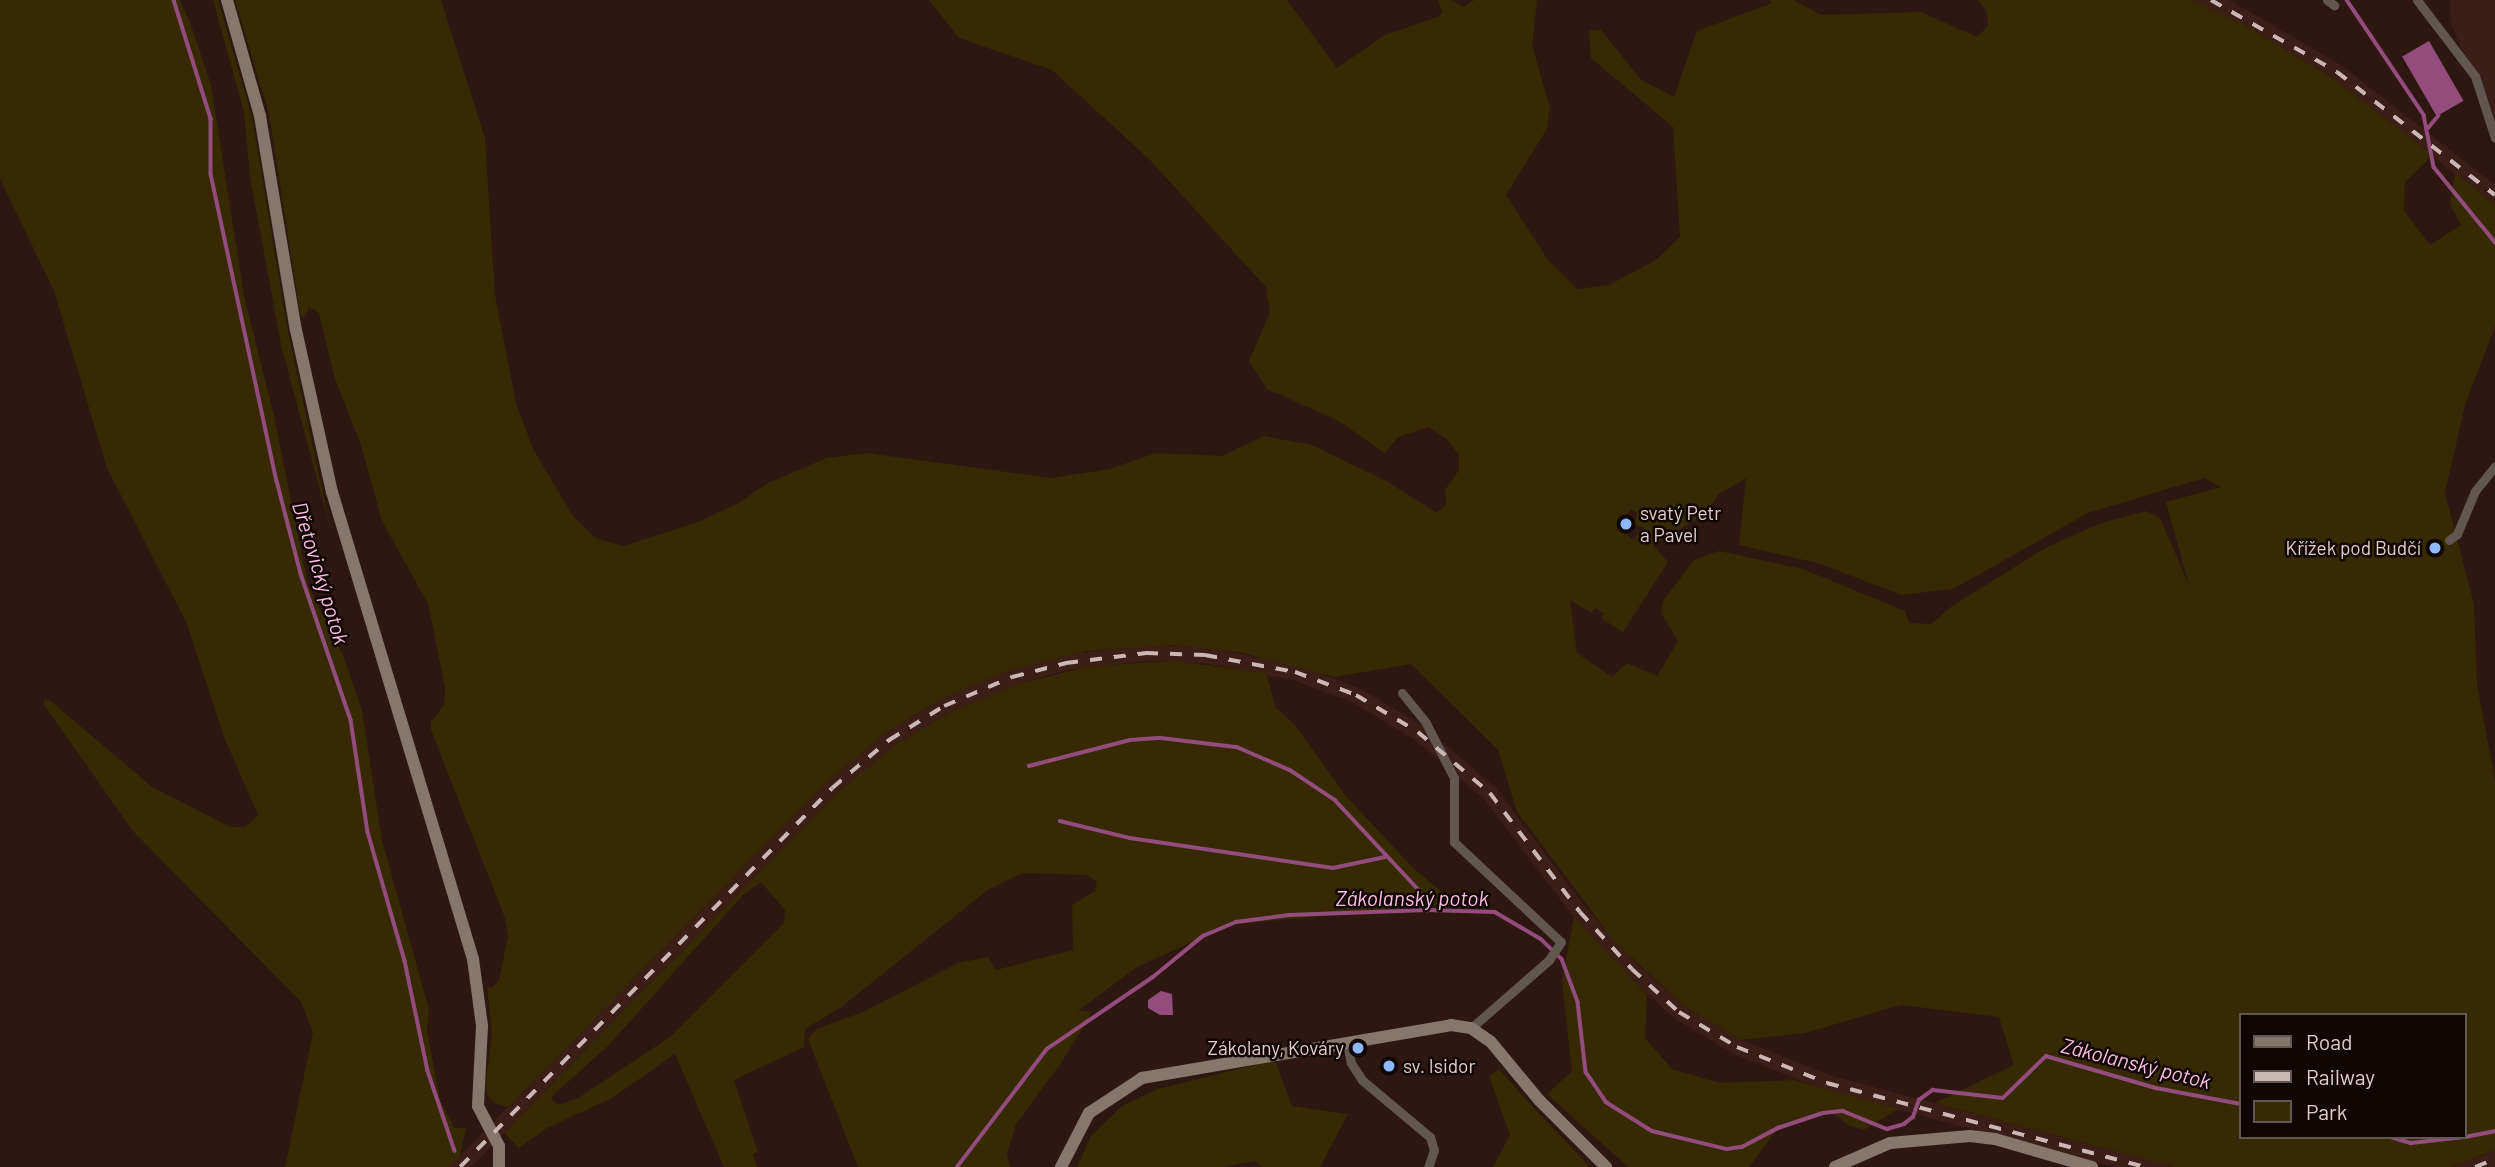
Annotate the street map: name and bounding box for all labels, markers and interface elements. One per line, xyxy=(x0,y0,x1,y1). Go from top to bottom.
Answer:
water label: Dřetovický potok xyxy=(287,499,355,647)
place label: svatý Petr a Pavel xyxy=(1640,502,1721,546)
marker: svatý Petr a Pavel xyxy=(1618,516,1634,532)
place label: Křížek pod Budčí xyxy=(2286,537,2421,559)
marker: Křížek pod Budčí xyxy=(2427,540,2443,556)
water label: Zákolanský potok xyxy=(1335,885,1489,911)
legend xyxy=(2240,1013,2467,1139)
text: Road xyxy=(2306,1029,2352,1054)
water label: Zákolanský potok xyxy=(2059,1032,2213,1094)
place label: Zákolany, Kováry xyxy=(1207,1037,1344,1059)
marker: Zákolany, Kováry xyxy=(1350,1040,1366,1056)
place label: sv. Isidor xyxy=(1403,1055,1475,1077)
marker: sv. Isidor xyxy=(1381,1058,1397,1074)
text: Railway xyxy=(2306,1064,2375,1089)
text: Park xyxy=(2306,1099,2347,1124)

